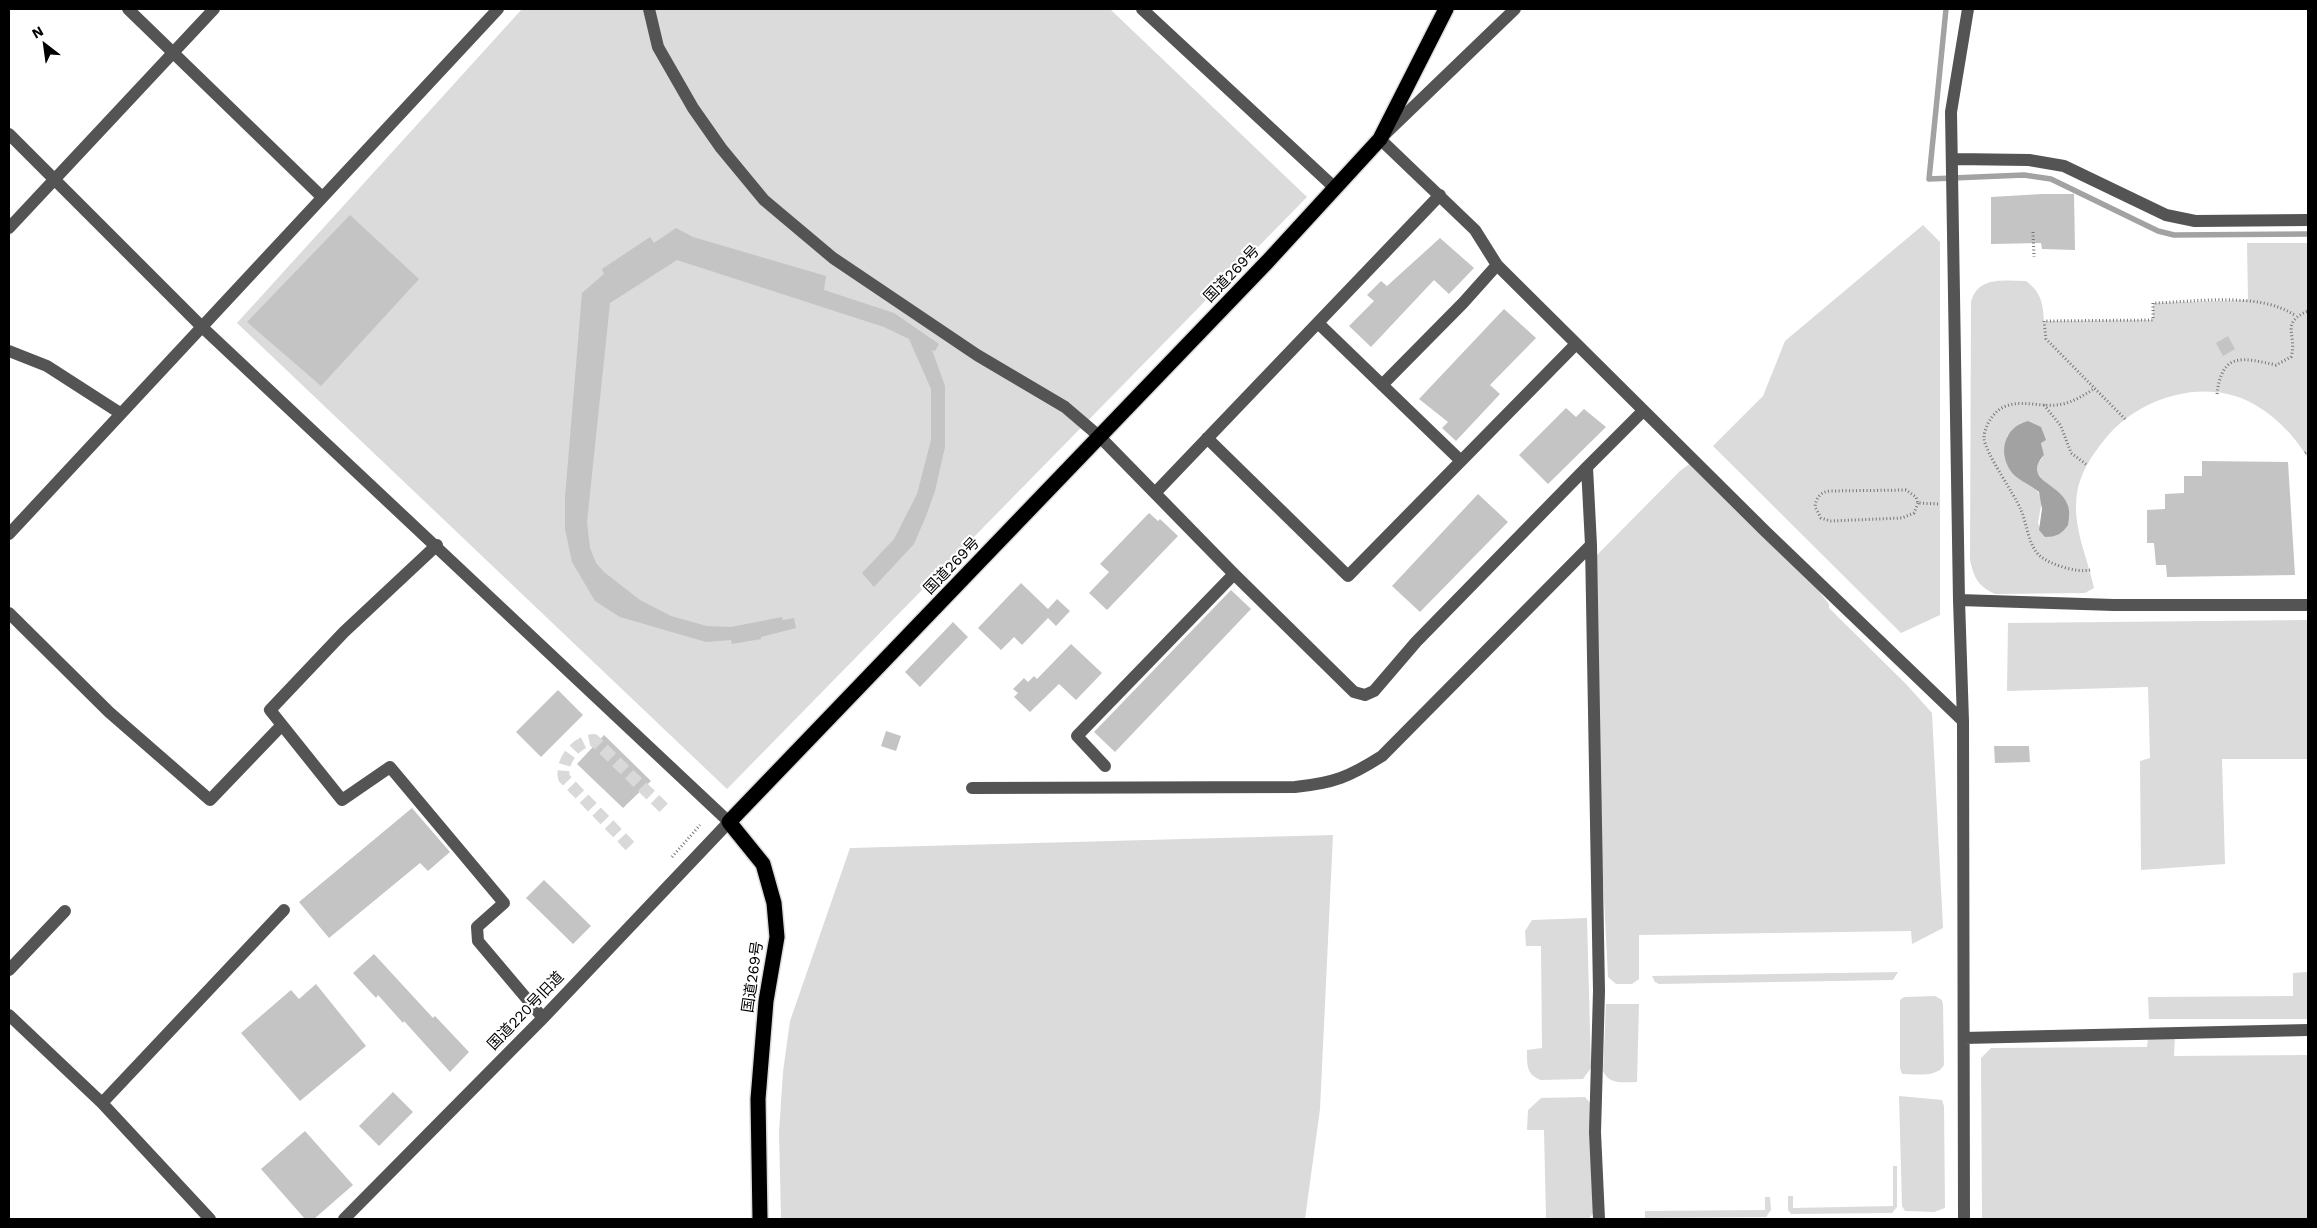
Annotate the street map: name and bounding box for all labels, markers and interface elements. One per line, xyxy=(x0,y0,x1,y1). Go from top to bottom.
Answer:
north arrow xyxy=(20,20,70,70)
text: N xyxy=(29,22,46,42)
street label: 国道269号 xyxy=(1200,242,1264,306)
street label: 国道269号 xyxy=(920,534,984,598)
street label: 国道269号 xyxy=(739,940,767,1014)
street label: 国道220号旧道 xyxy=(484,968,568,1054)

